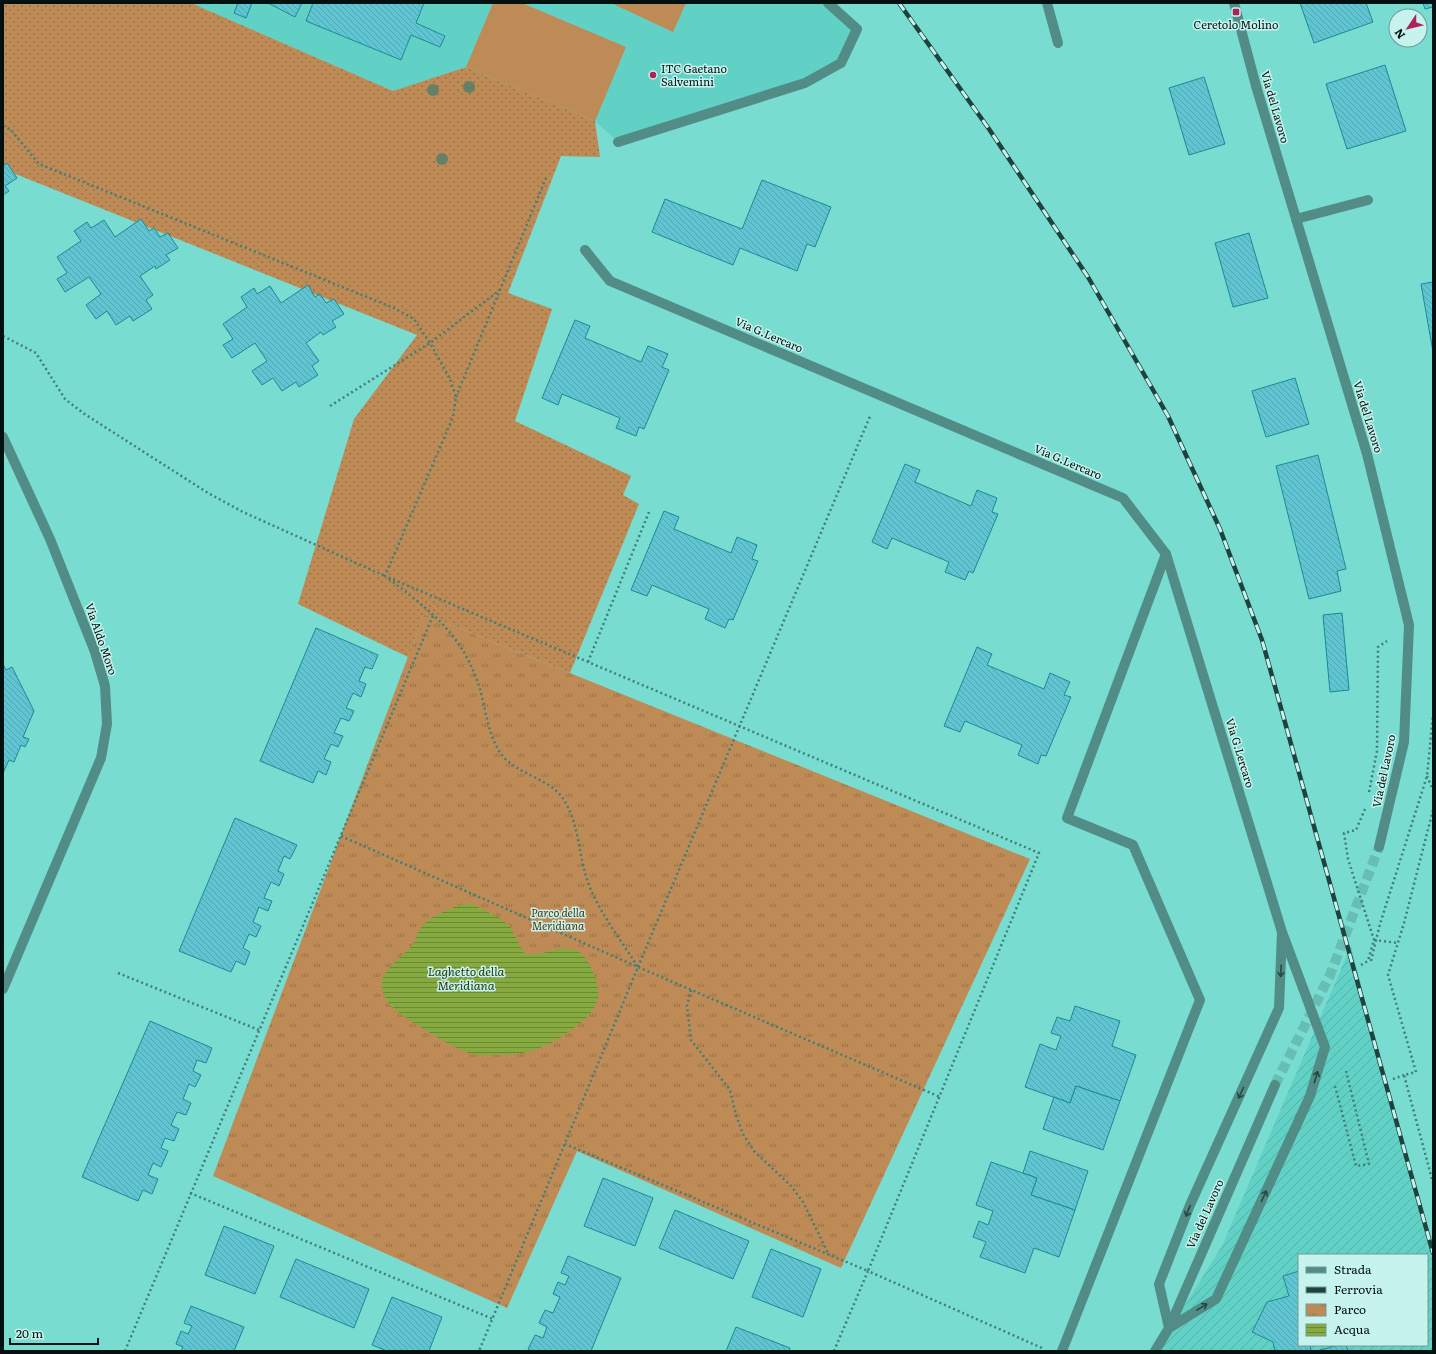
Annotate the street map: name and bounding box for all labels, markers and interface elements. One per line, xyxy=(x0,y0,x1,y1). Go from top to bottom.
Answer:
marker: Ceretolo Molino xyxy=(1231,7,1241,17)
north arrow xyxy=(1388,8,1428,48)
place label: Ceretolo Molino xyxy=(1194,16,1278,32)
text: N xyxy=(1390,26,1408,43)
place label: ITC Gaetano Salvemini xyxy=(661,60,727,89)
street label: Via del Lavoro xyxy=(1258,69,1294,145)
marker: ITC Gaetano Salvemini xyxy=(648,70,658,80)
street label: Via G.Lercaro xyxy=(733,313,806,356)
street label: Via del Lavoro xyxy=(1350,379,1387,455)
street label: Via G.Lercaro xyxy=(1032,440,1105,483)
street label: Via Aldo Moro xyxy=(82,600,122,677)
street label: Via G.Lercaro xyxy=(1223,716,1259,790)
street label: Via del Lavoro xyxy=(1367,733,1399,809)
park label: Parco della Meridiana xyxy=(531,904,586,933)
water label: Laghetto della Meridiana xyxy=(428,962,504,994)
one-way arrow xyxy=(1277,964,1284,977)
one-way arrow xyxy=(1313,1070,1320,1083)
one-way arrow xyxy=(1237,1086,1244,1098)
street label: Via del Lavoro xyxy=(1182,1176,1227,1251)
one-way arrow xyxy=(1261,1190,1268,1202)
one-way arrow xyxy=(1183,1205,1191,1217)
legend xyxy=(1298,1254,1428,1346)
text: Strada xyxy=(1334,1260,1372,1278)
text: Ferrovia xyxy=(1334,1280,1383,1298)
text: Parco xyxy=(1334,1300,1366,1318)
one-way arrow xyxy=(1196,1303,1208,1311)
scale bar xyxy=(10,1320,98,1346)
text: Acqua xyxy=(1334,1320,1370,1338)
text: 20 m xyxy=(16,1324,43,1342)

